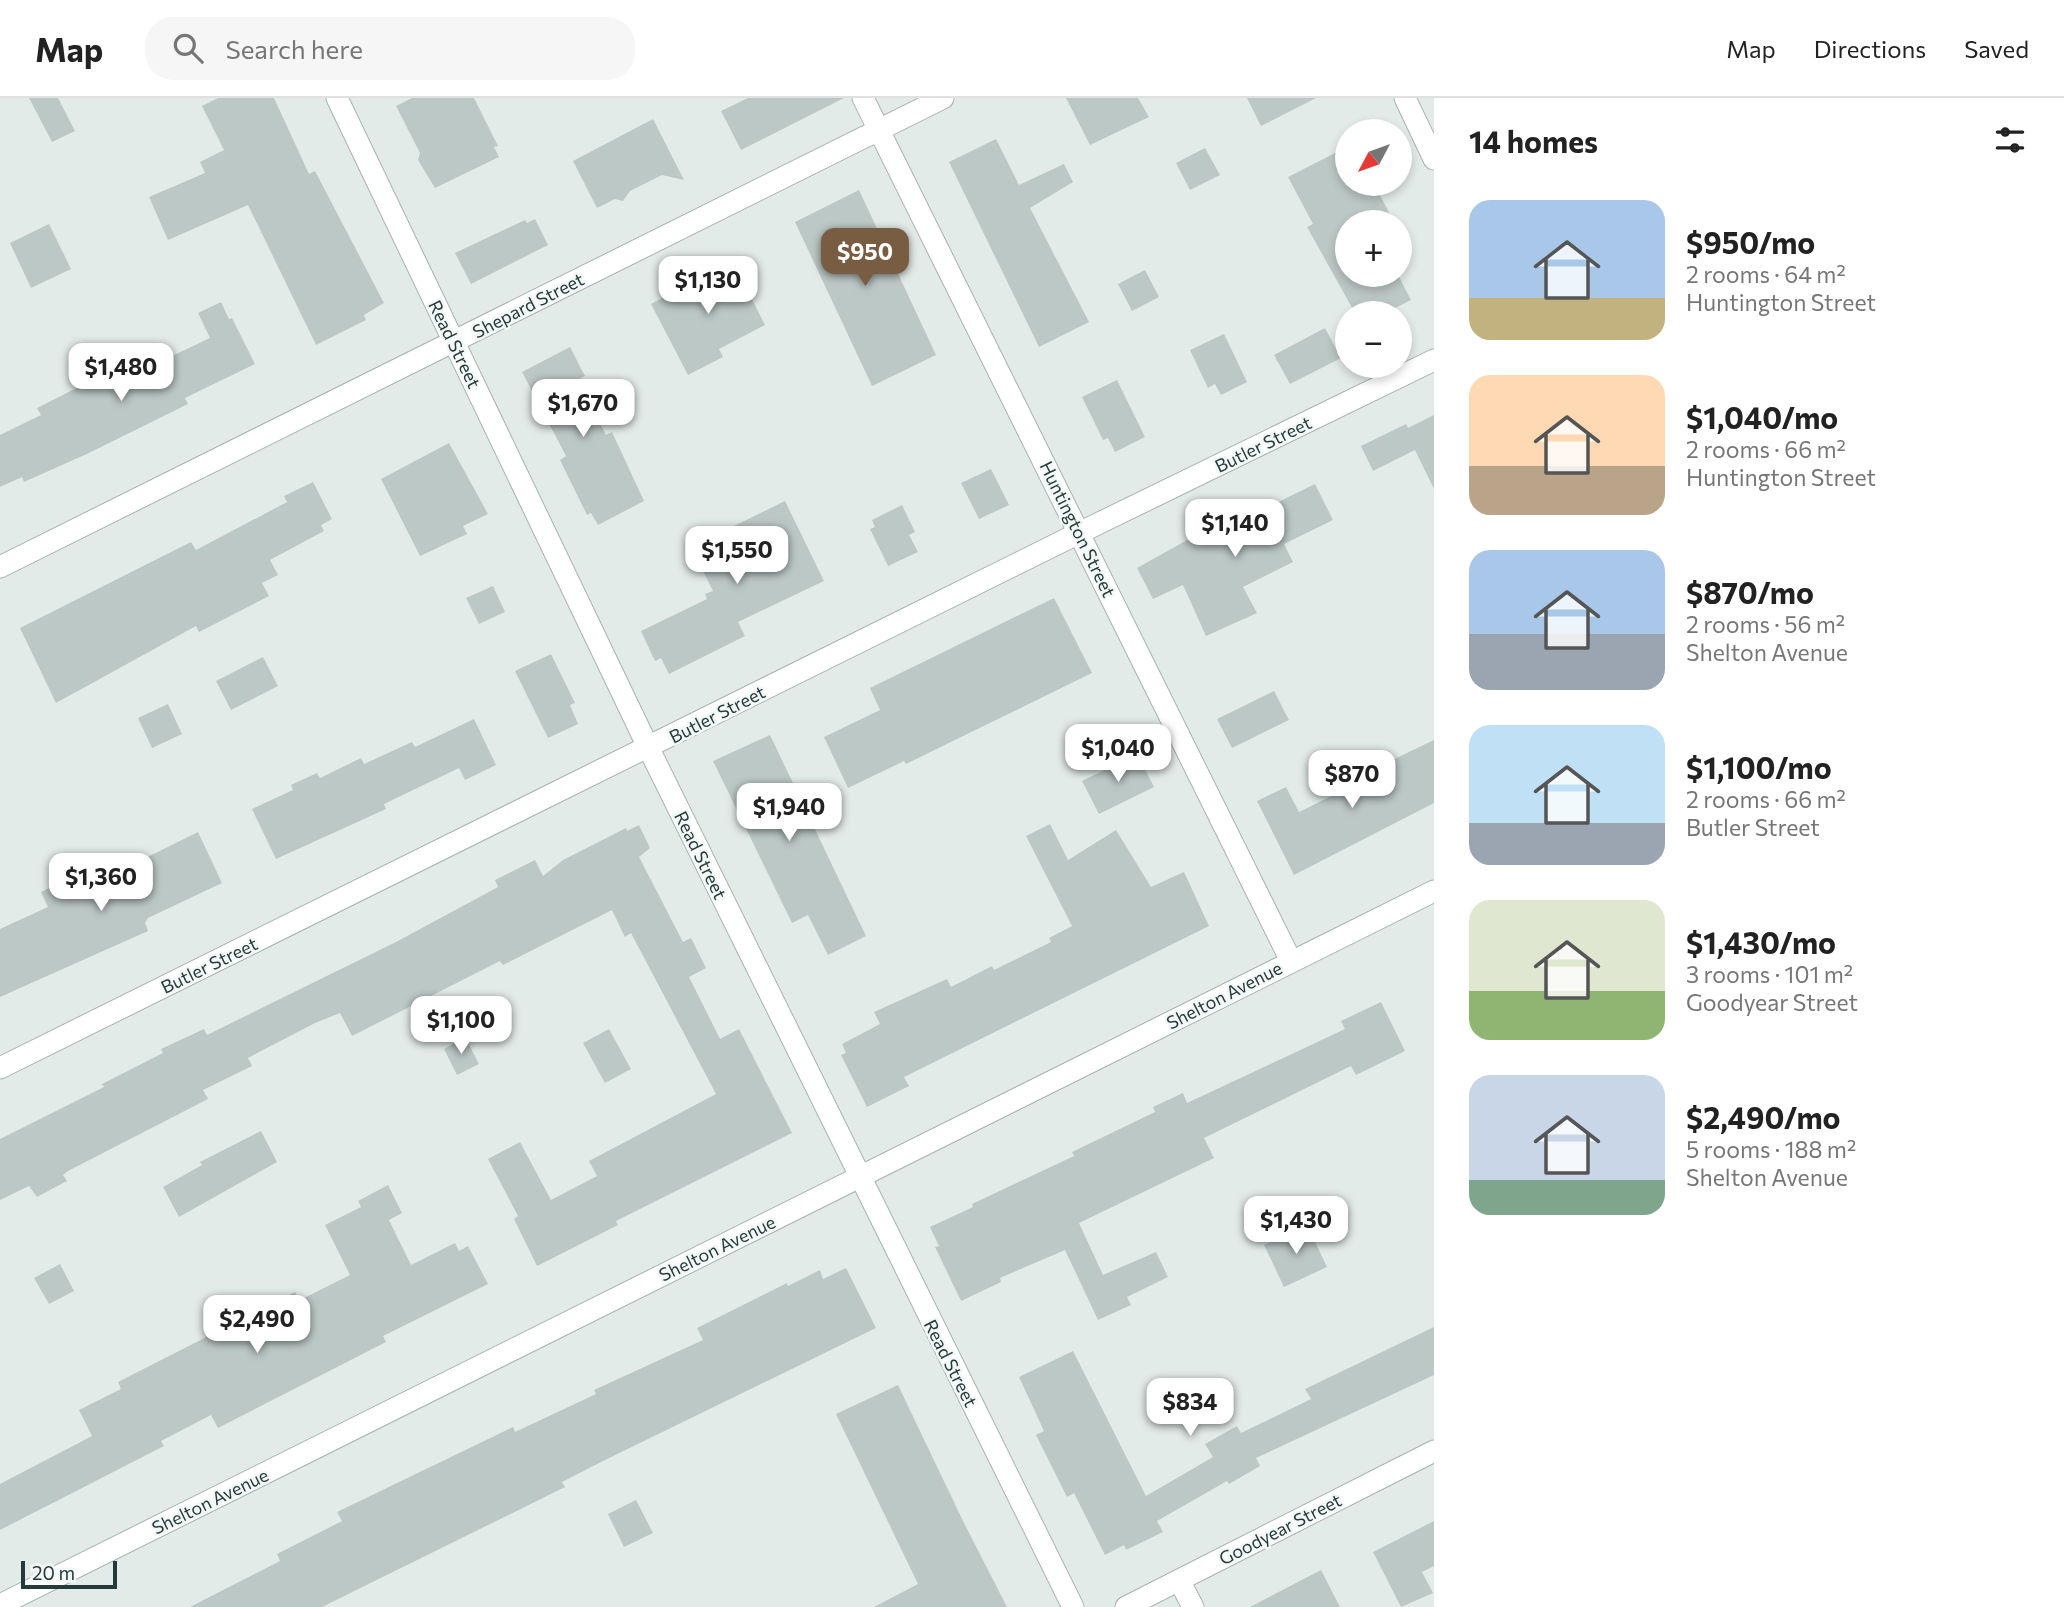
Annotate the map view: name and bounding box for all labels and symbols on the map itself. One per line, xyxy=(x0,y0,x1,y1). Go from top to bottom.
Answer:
north arrow xyxy=(1335,119,1412,196)
pin: $950 xyxy=(824,228,906,288)
pin: $1,130 xyxy=(651,256,765,316)
street label: Shepard Street xyxy=(469,267,587,343)
street label: Read Street xyxy=(424,296,486,392)
pin: $1,480 xyxy=(64,344,178,403)
pin: $1,670 xyxy=(526,380,640,439)
street label: Butler Street xyxy=(1211,411,1315,477)
street label: Huntington Street xyxy=(1036,457,1120,601)
pin: $1,140 xyxy=(1178,500,1292,559)
pin: $1,550 xyxy=(680,526,794,586)
street label: Butler Street xyxy=(665,680,769,748)
pin: $1,040 xyxy=(1061,724,1175,784)
pin: $870 xyxy=(1311,750,1393,810)
pin: $1,940 xyxy=(732,784,846,843)
street label: Read Street xyxy=(670,807,732,903)
pin: $1,360 xyxy=(44,854,158,913)
street label: Butler Street xyxy=(157,932,261,998)
street label: Shelton Avenue xyxy=(1163,956,1285,1034)
pin: $1,100 xyxy=(404,996,518,1056)
pin: $1,430 xyxy=(1239,1196,1353,1256)
street label: Shelton Avenue xyxy=(655,1210,779,1286)
pin: $2,490 xyxy=(200,1296,314,1355)
street label: Read Street xyxy=(920,1316,982,1410)
pin: $834 xyxy=(1149,1378,1231,1438)
street label: Shelton Avenue xyxy=(148,1463,272,1539)
street label: Goodyear Street xyxy=(1215,1489,1345,1569)
scale bar xyxy=(21,1558,117,1590)

